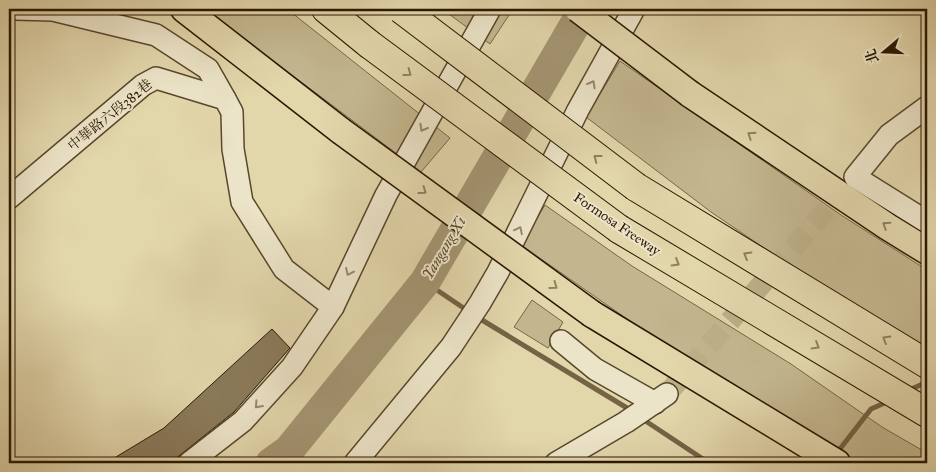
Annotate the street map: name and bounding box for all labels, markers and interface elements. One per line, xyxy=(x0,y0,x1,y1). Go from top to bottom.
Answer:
north arrow xyxy=(858,28,908,78)
text: 北 xyxy=(862,47,882,65)
one-way arrow xyxy=(402,68,411,76)
street label: 中華路六段382巷 xyxy=(64,76,156,154)
one-way arrow xyxy=(586,81,596,90)
one-way arrow xyxy=(420,122,430,131)
one-way arrow xyxy=(747,132,756,141)
one-way arrow xyxy=(593,155,603,164)
one-way arrow xyxy=(417,185,427,194)
street label: Formosa Freeway xyxy=(570,189,664,260)
water label: Yangang Xi xyxy=(418,213,470,282)
one-way arrow xyxy=(882,222,891,232)
one-way arrow xyxy=(513,226,523,235)
one-way arrow xyxy=(743,251,752,261)
one-way arrow xyxy=(671,256,680,266)
one-way arrow xyxy=(345,267,356,276)
one-way arrow xyxy=(548,281,557,289)
one-way arrow xyxy=(882,335,891,345)
one-way arrow xyxy=(810,340,819,350)
one-way arrow xyxy=(255,400,264,409)

